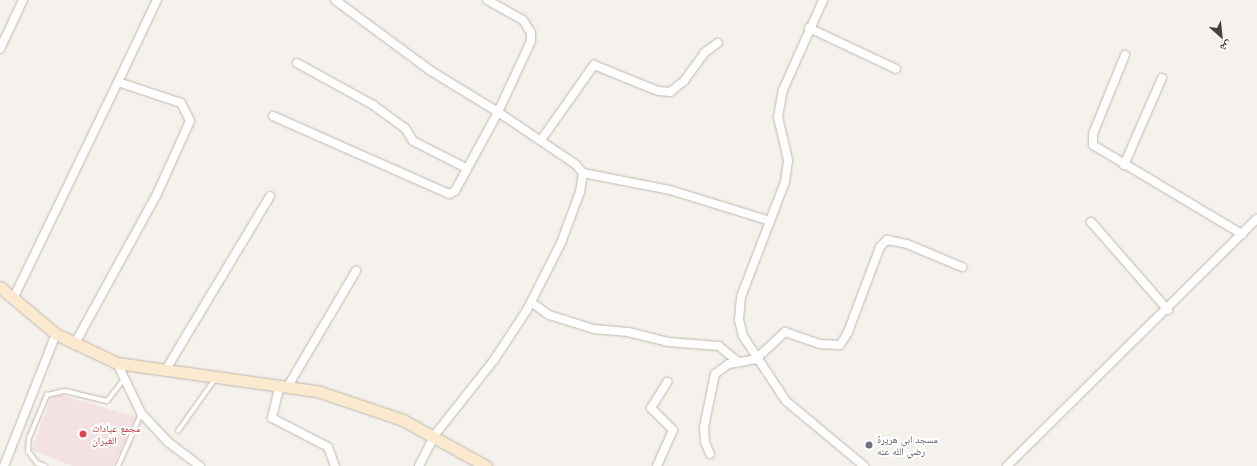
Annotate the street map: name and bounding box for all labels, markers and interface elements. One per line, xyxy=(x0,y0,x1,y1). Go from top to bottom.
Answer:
north arrow xyxy=(1201,16,1241,56)
text: ش xyxy=(1219,39,1234,55)
place label: مجمع عيادات الغيران xyxy=(92,422,140,446)
marker: مجمع عيادات الغيران xyxy=(77,428,89,440)
place label: مسجد ابي هريرة رضي الله عنه xyxy=(877,433,938,456)
marker: مسجد ابي هريرة رضي الله عنه xyxy=(864,440,874,450)

